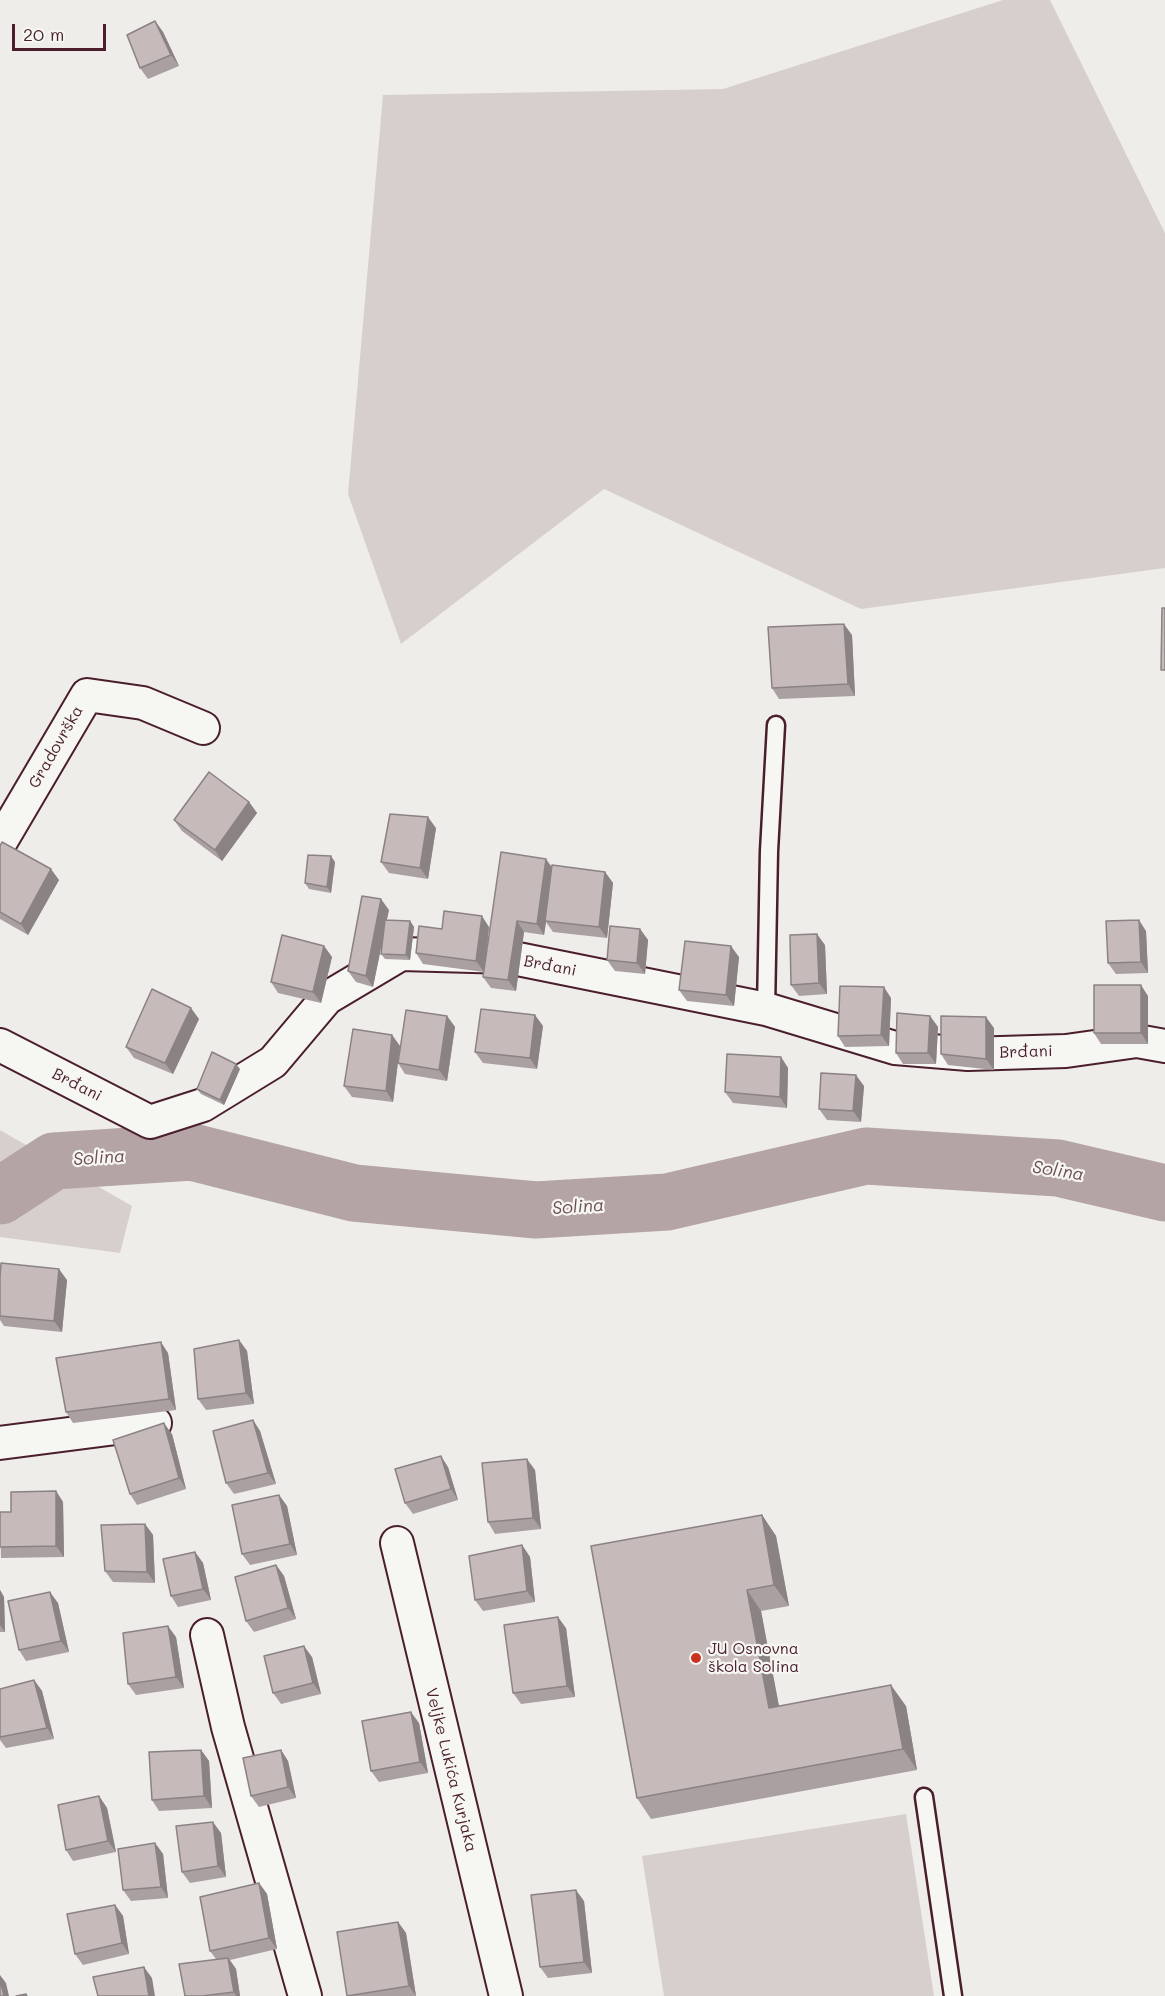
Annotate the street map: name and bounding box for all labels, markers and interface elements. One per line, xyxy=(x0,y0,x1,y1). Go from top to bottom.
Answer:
scale bar xyxy=(15,12,110,50)
text: 20 m xyxy=(23,22,64,46)
street label: Gradovrška xyxy=(25,702,87,792)
street label: Brđani xyxy=(522,951,578,981)
street label: Brđani xyxy=(999,1041,1053,1063)
street label: Brđani xyxy=(49,1064,105,1106)
water label: Solina xyxy=(72,1145,126,1171)
water label: Solina xyxy=(1031,1156,1085,1186)
water label: Solina xyxy=(551,1194,605,1220)
place label: JU Osnovna škola Solina xyxy=(708,1639,799,1677)
marker: JU Osnovna škola Solina xyxy=(689,1651,703,1665)
street label: Veljke Lukića Kurjaka xyxy=(421,1686,481,1854)

